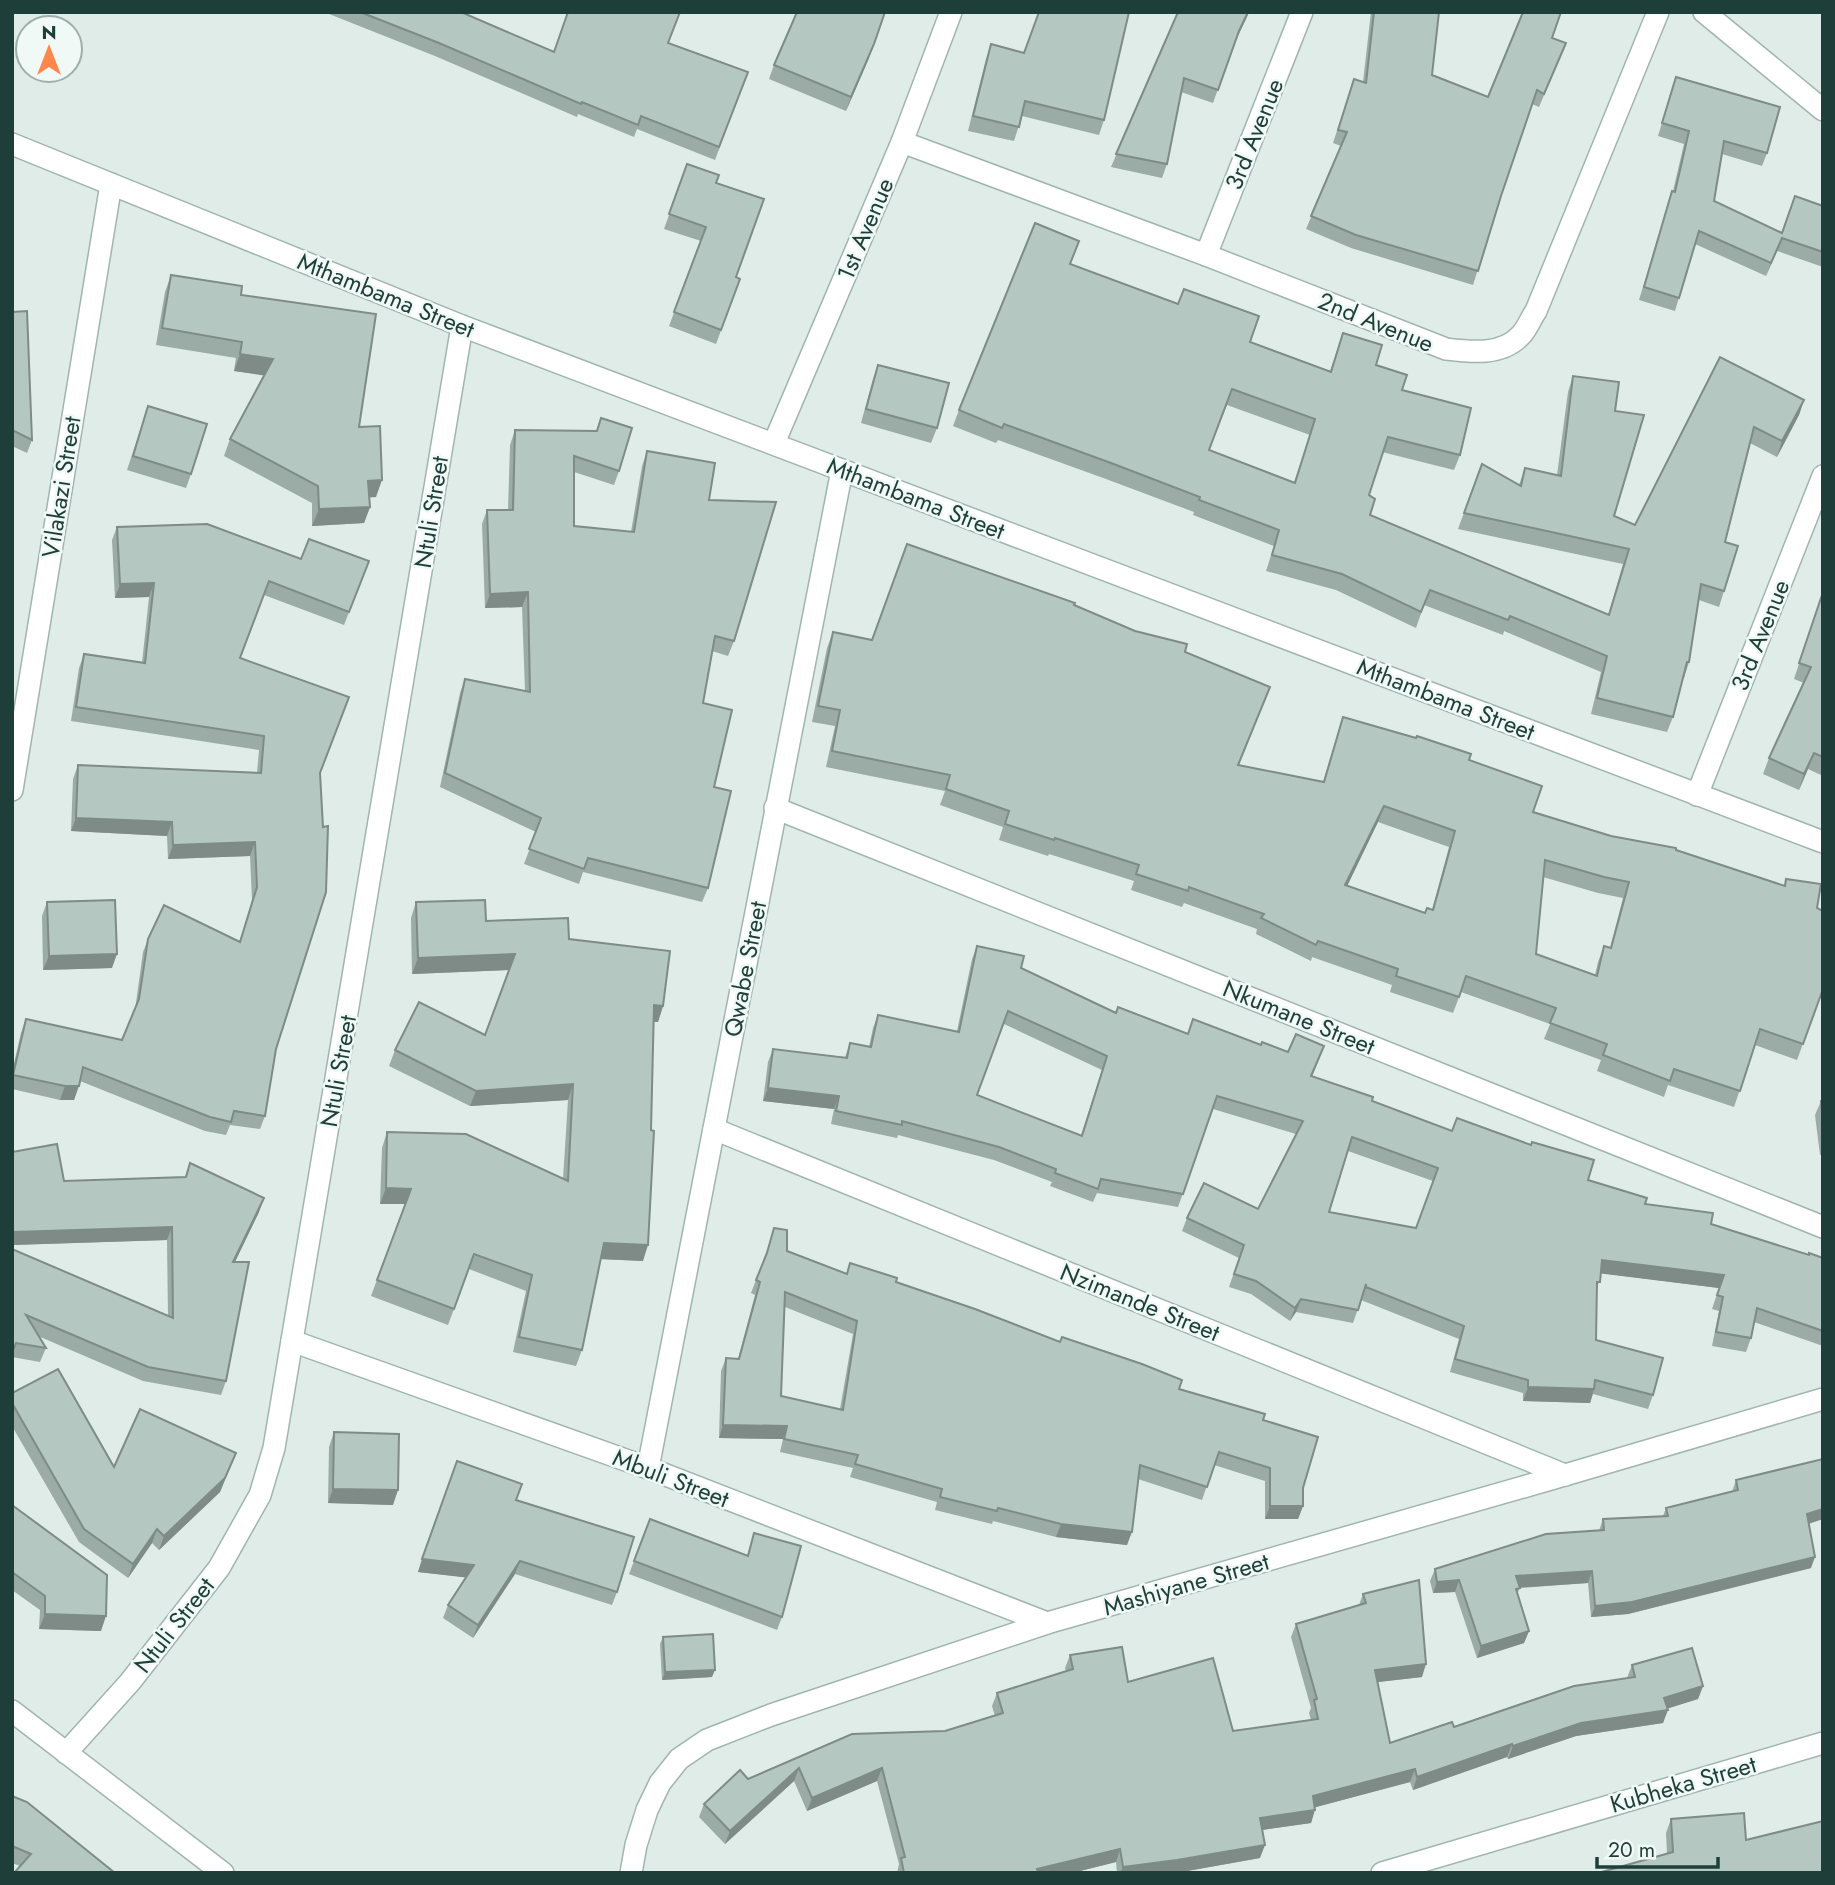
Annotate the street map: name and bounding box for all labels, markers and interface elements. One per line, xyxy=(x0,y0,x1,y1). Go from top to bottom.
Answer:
north arrow xyxy=(14,14,84,84)
text: N xyxy=(41,19,57,46)
street label: 3rd Avenue xyxy=(1216,73,1292,195)
street label: 1st Avenue xyxy=(828,172,902,286)
street label: Mthambama Street xyxy=(292,244,480,347)
street label: 2nd Avenue xyxy=(1313,283,1439,361)
street label: Vilakazi Street xyxy=(33,413,90,560)
street label: Mthambama Street xyxy=(822,448,1010,548)
street label: Ntuli Street xyxy=(405,453,457,571)
street label: 3rd Avenue xyxy=(1722,574,1798,696)
street label: Mthambama Street xyxy=(1352,649,1540,749)
street label: Qwabe Street xyxy=(715,898,775,1040)
street label: Nkumane Street xyxy=(1218,971,1381,1064)
street label: Ntuli Street xyxy=(311,1012,365,1130)
street label: Nzimande Street xyxy=(1055,1254,1225,1350)
street label: Mbuli Street xyxy=(608,1440,734,1516)
street label: Mashiyane Street xyxy=(1099,1544,1273,1624)
street label: Ntuli Street xyxy=(125,1569,223,1680)
street label: Kubheka Street xyxy=(1606,1746,1760,1822)
scale bar xyxy=(1597,1826,1718,1870)
text: 20 m xyxy=(1608,1835,1655,1865)

